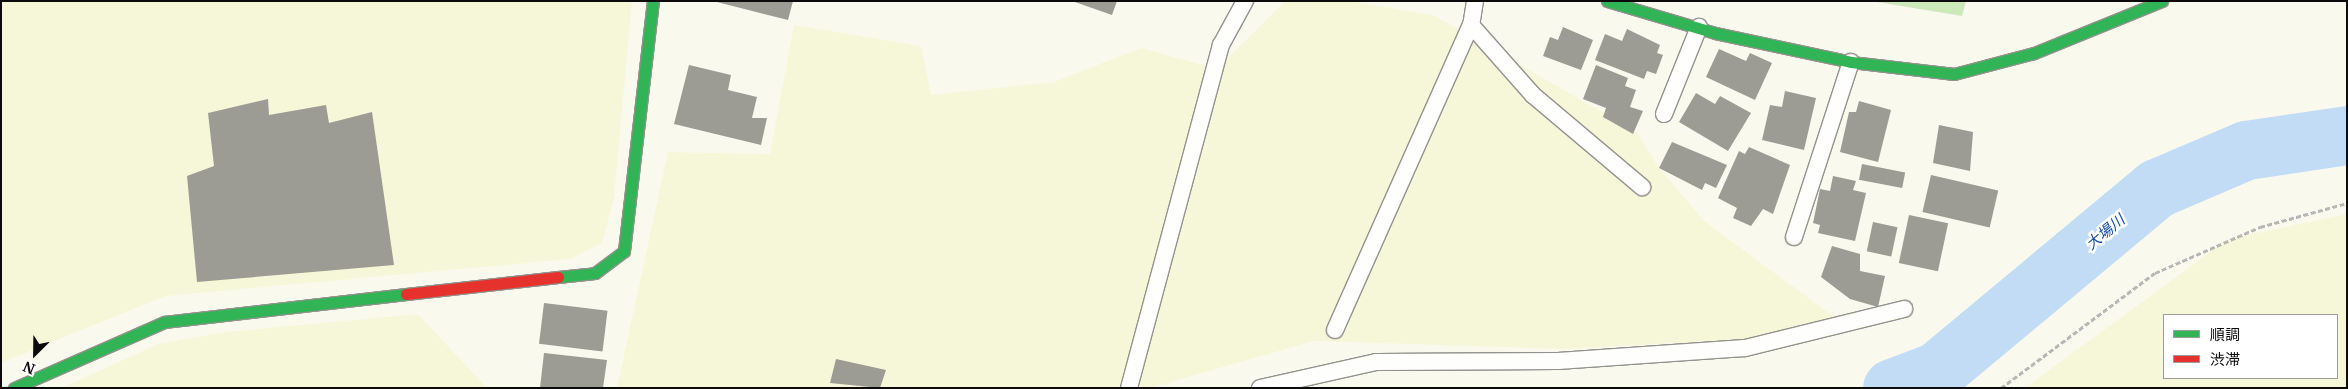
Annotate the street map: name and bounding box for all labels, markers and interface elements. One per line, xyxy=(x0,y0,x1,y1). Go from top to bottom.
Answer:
water label: 大場川 xyxy=(2082,211,2128,253)
legend xyxy=(2163,314,2338,379)
text: 順調 xyxy=(2210,325,2240,344)
north arrow xyxy=(10,329,60,379)
text: 渋滞 xyxy=(2210,350,2240,369)
text: N xyxy=(21,357,38,378)

